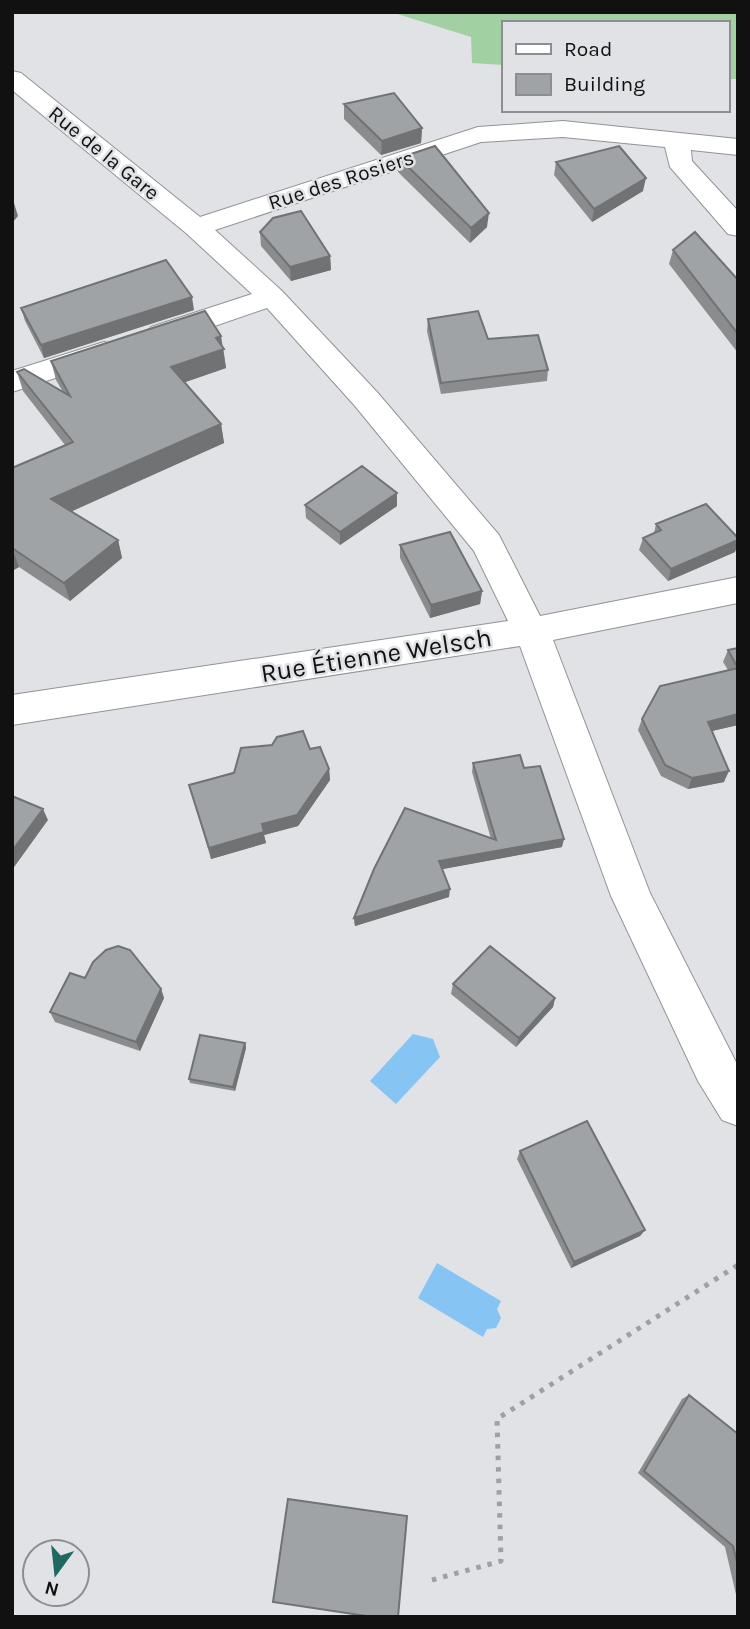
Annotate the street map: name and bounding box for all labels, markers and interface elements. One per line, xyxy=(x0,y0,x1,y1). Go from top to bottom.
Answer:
legend xyxy=(502,21,729,112)
text: Road xyxy=(564,37,612,61)
text: Building xyxy=(564,72,645,96)
street label: Rue de la Gare xyxy=(44,101,164,205)
street label: Rue des Rosiers xyxy=(265,145,417,215)
street label: Rue Étienne Welsch xyxy=(258,621,494,689)
north arrow xyxy=(21,1538,91,1608)
text: N xyxy=(42,1576,61,1601)

